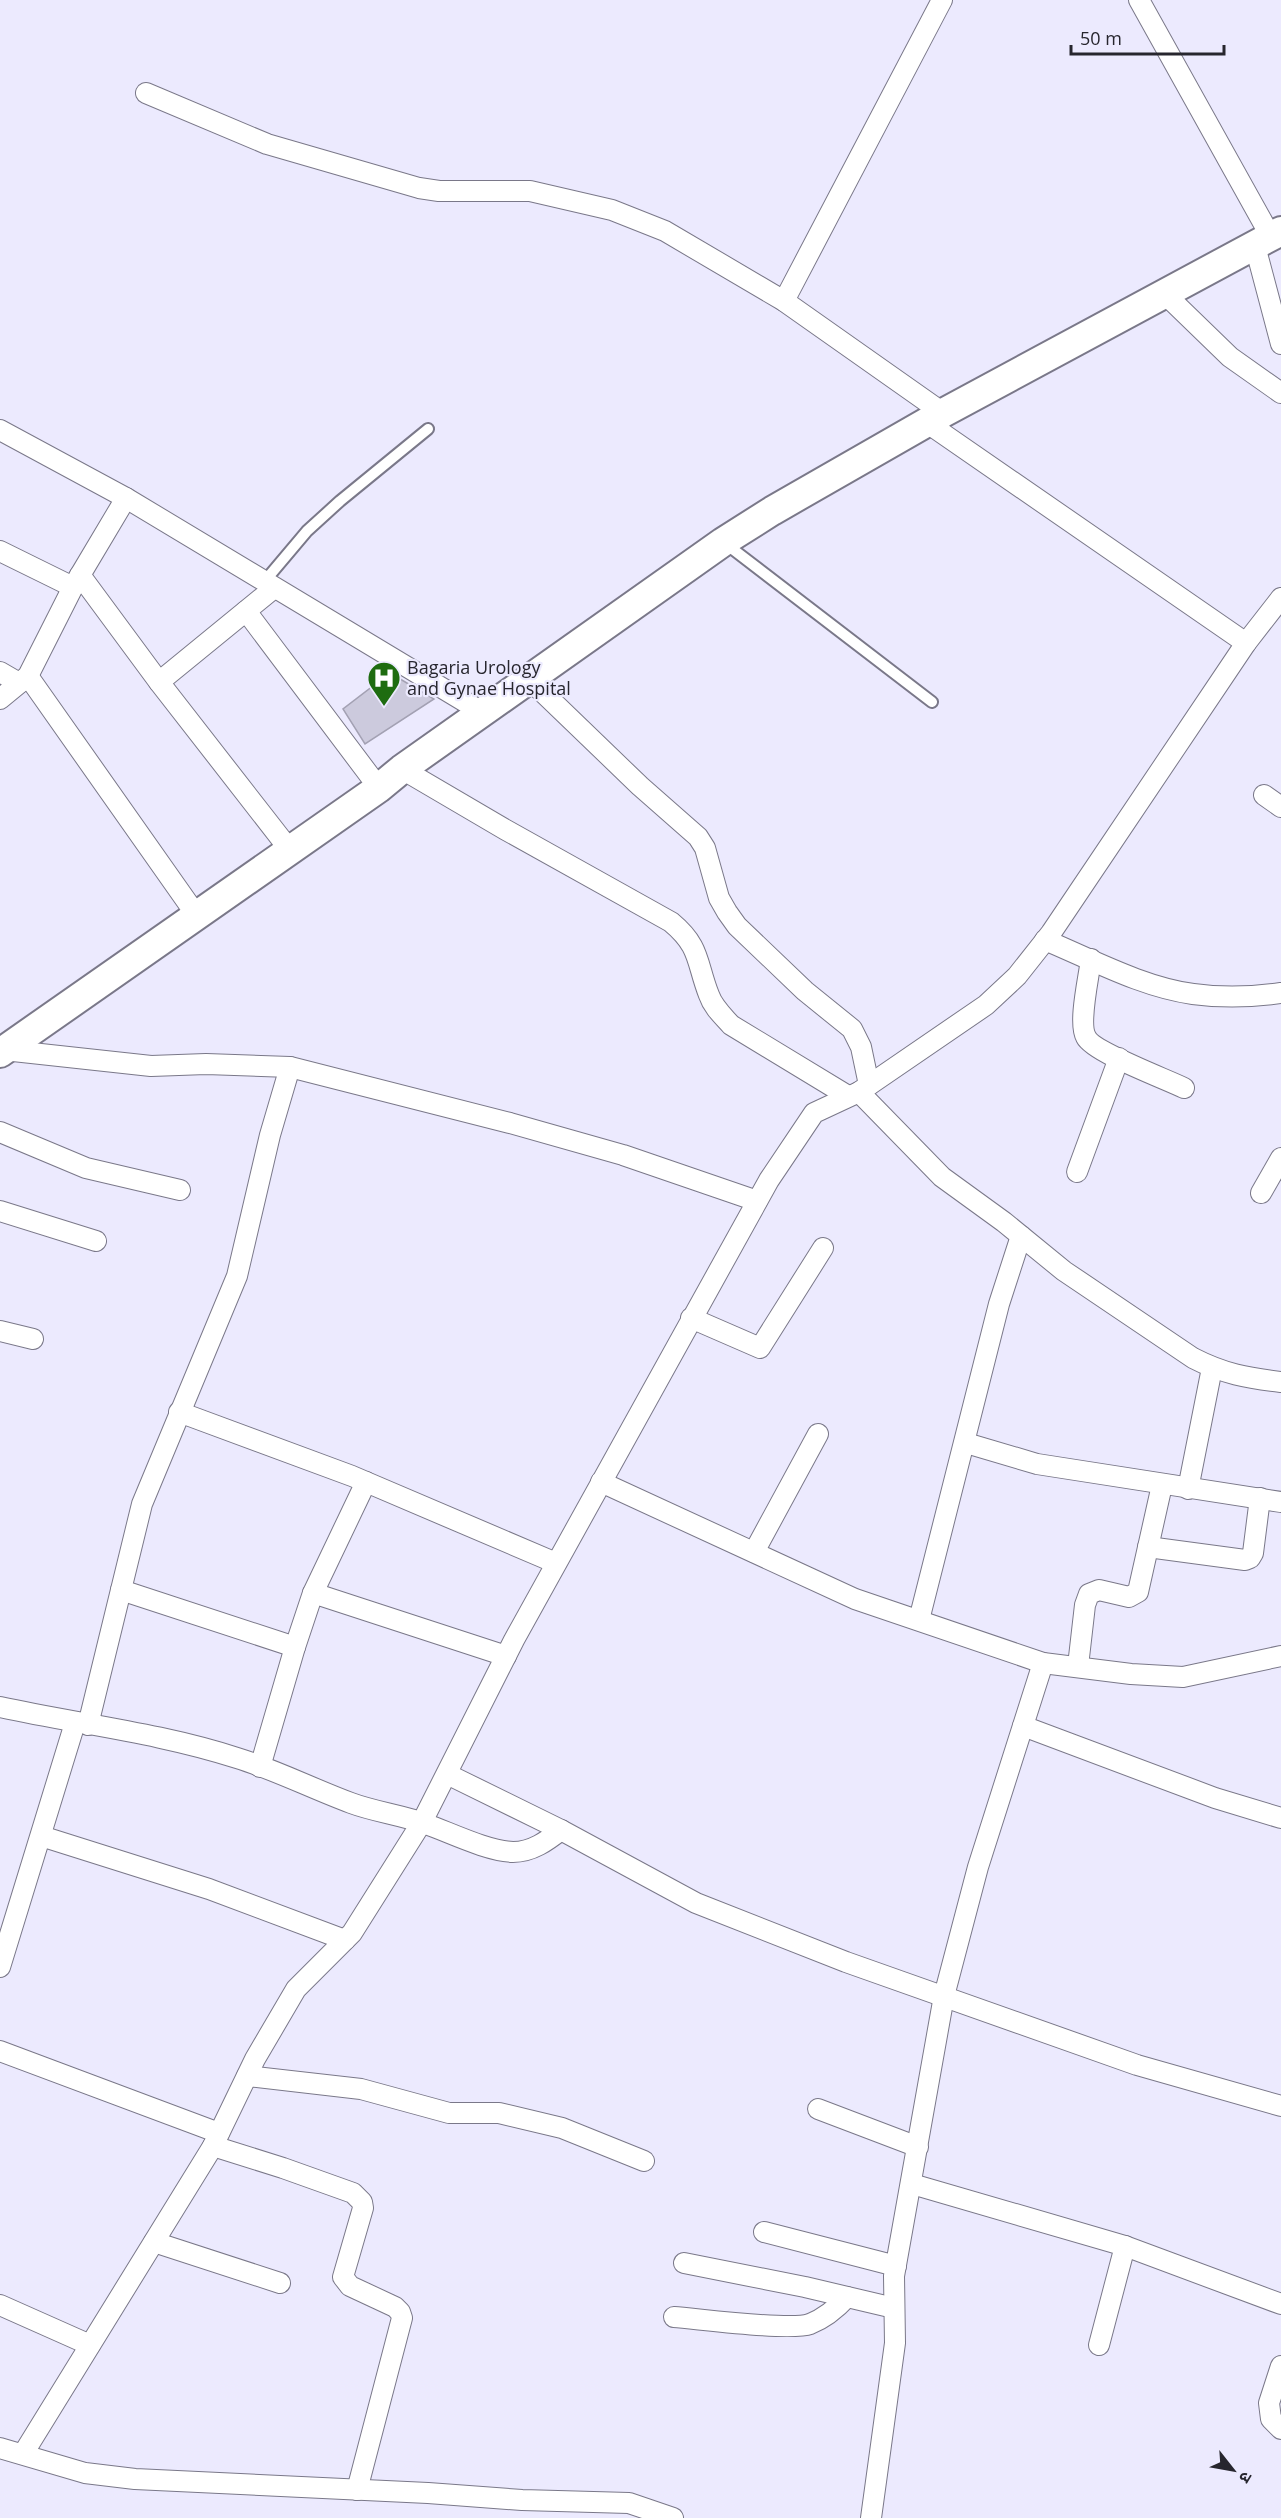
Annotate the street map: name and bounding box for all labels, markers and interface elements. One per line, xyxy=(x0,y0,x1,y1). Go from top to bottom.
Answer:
scale bar xyxy=(1071,18,1224,56)
text: 50 m xyxy=(1080,26,1122,50)
place label: Bagaria Urology and Gynae Hospital xyxy=(407,655,571,700)
hospital icon: Bagaria Urology and Gynae Hospital xyxy=(366,660,402,707)
north arrow xyxy=(1203,2440,1263,2500)
text: उ xyxy=(1234,2468,1258,2488)

